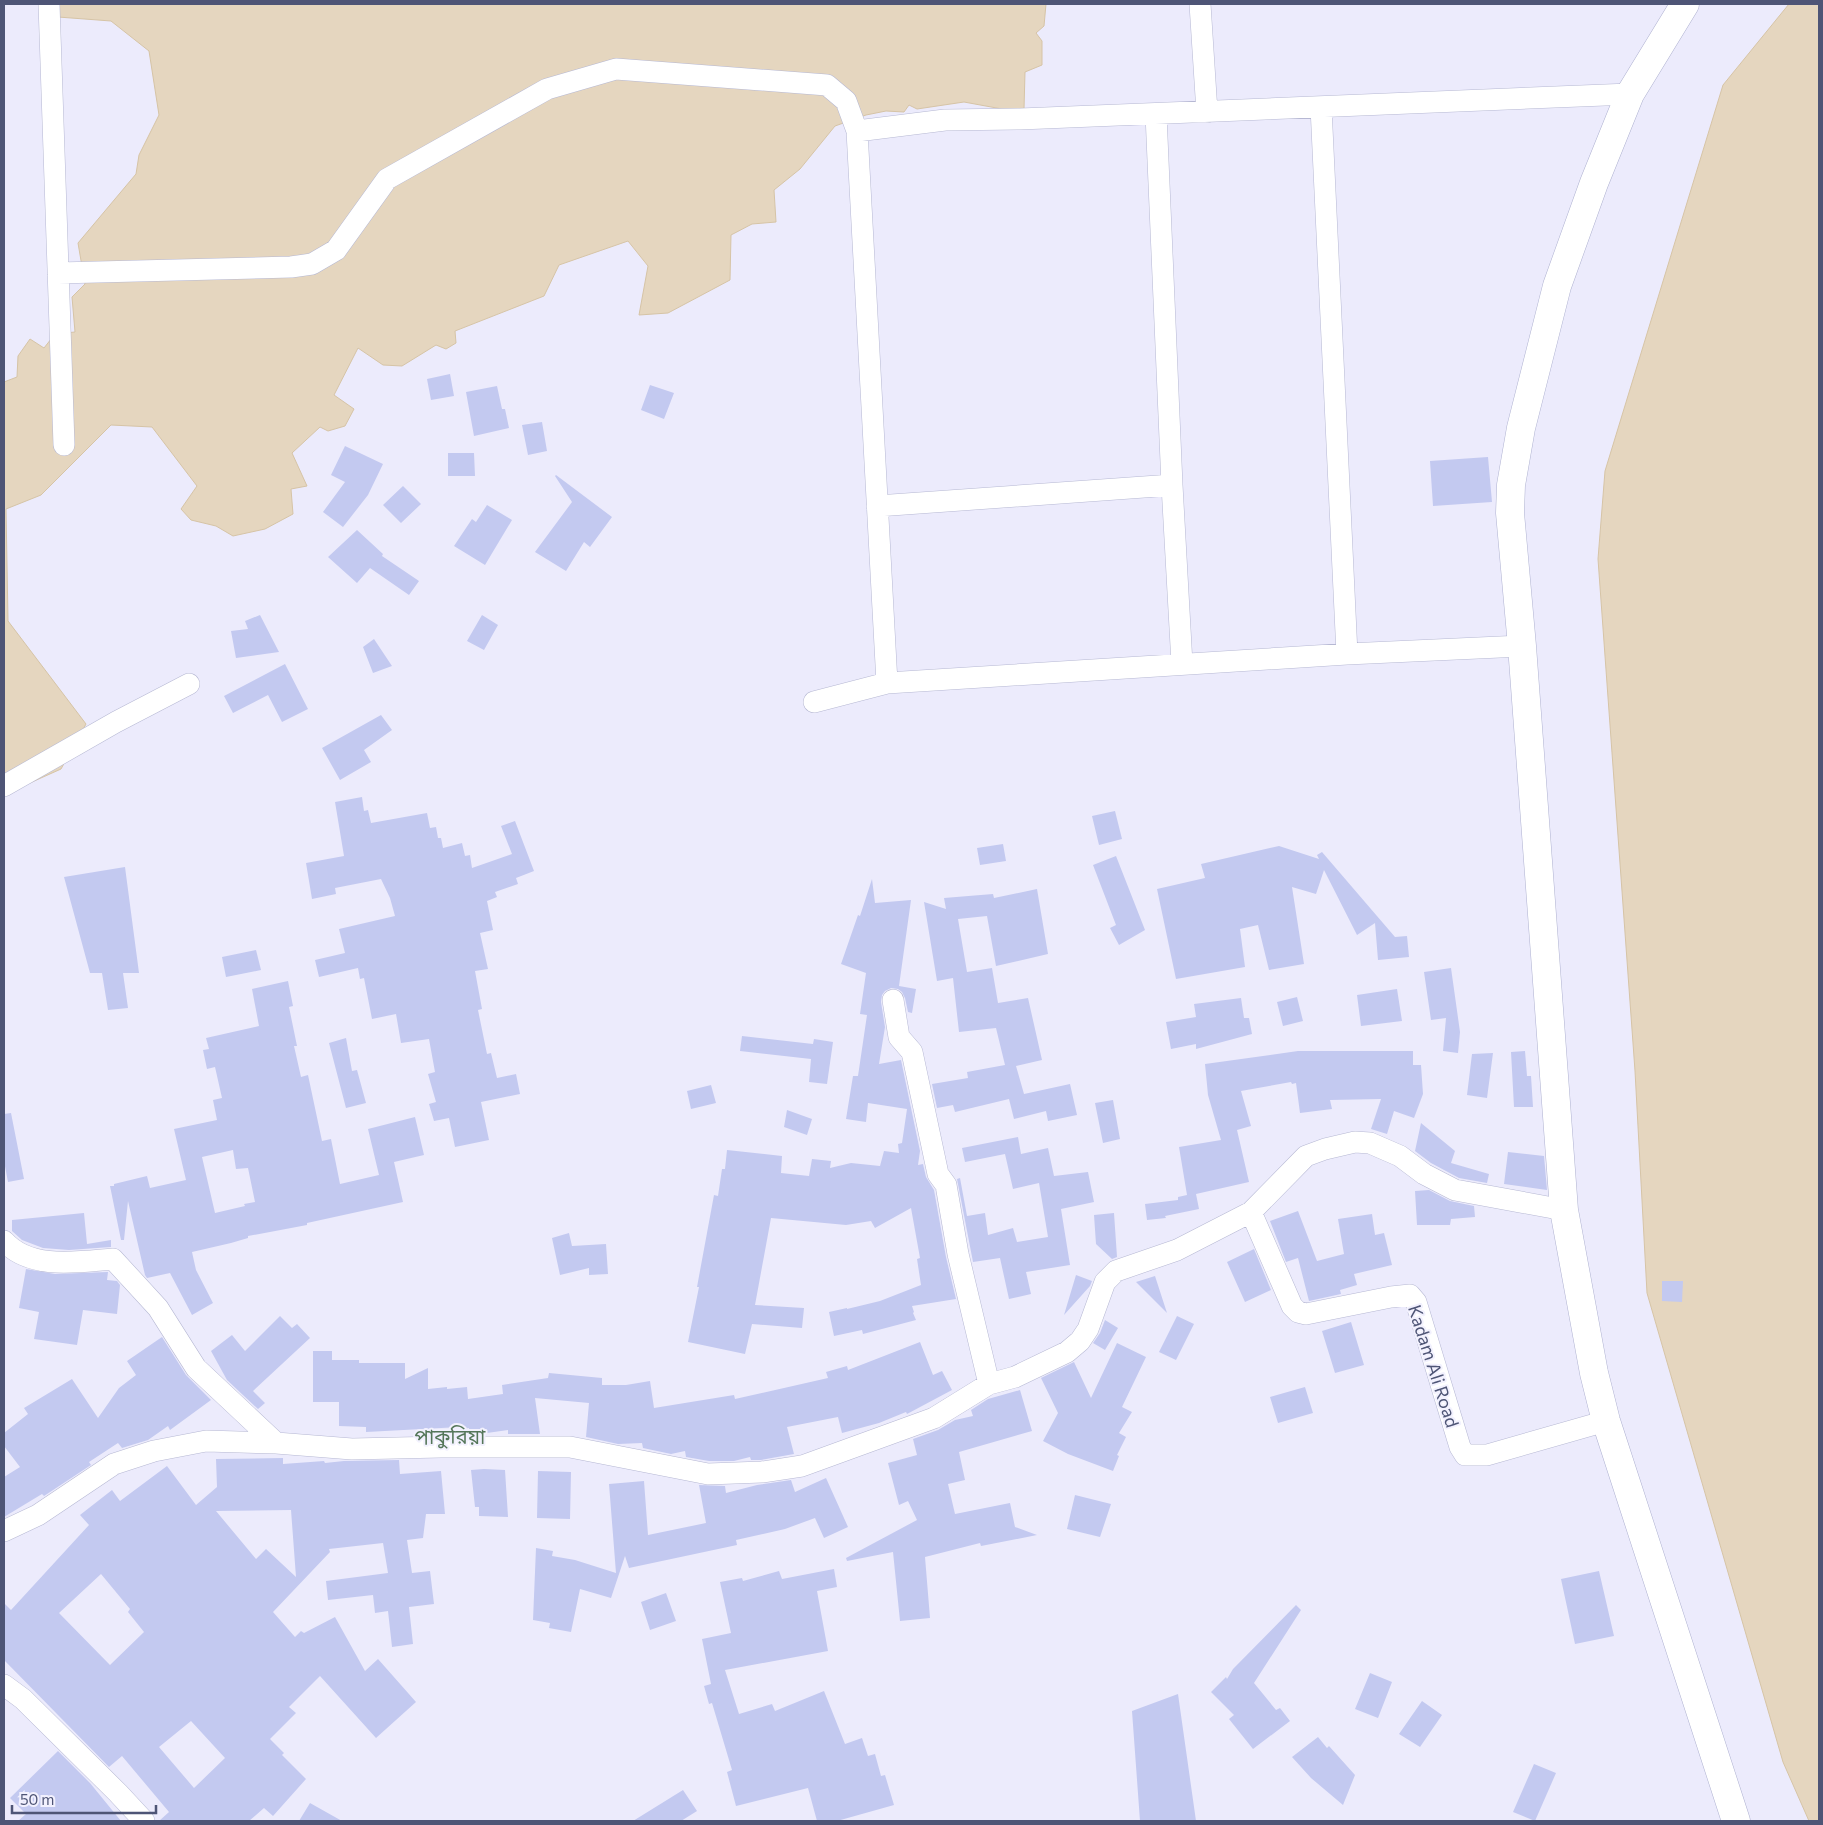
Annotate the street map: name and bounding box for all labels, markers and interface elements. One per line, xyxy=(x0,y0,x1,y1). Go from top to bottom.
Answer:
street label: Kadam Ali Road xyxy=(1404,1302,1464,1430)
district label: পাকুরিয়া xyxy=(415,1424,486,1449)
scale bar xyxy=(12,1782,156,1814)
text: 50 m xyxy=(20,1790,54,1808)

